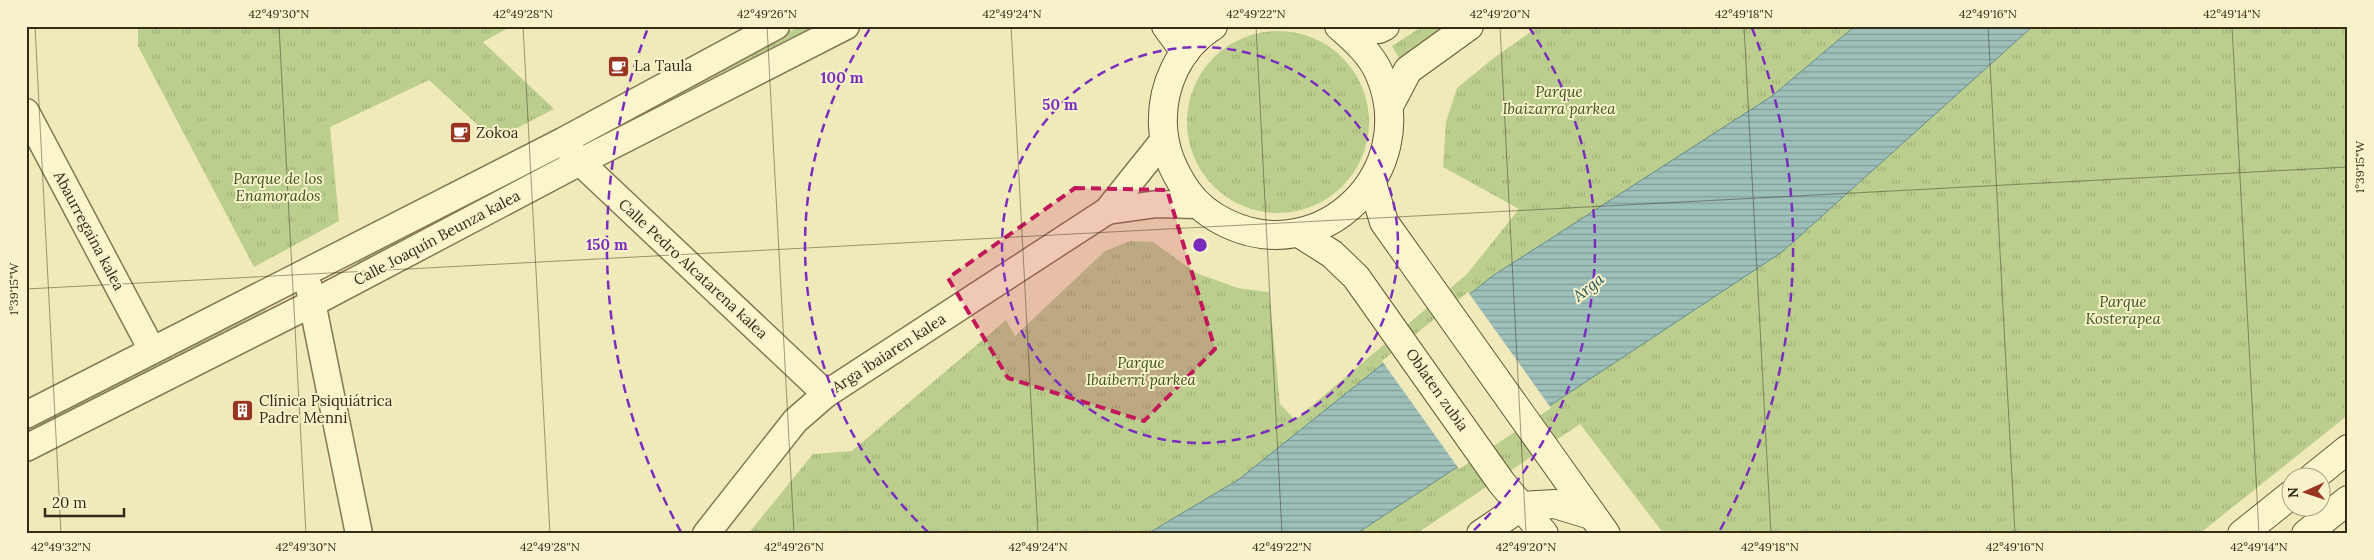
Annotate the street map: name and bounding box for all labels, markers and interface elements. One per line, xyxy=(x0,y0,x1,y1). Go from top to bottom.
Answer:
text: 42°49'30"N xyxy=(249,6,309,21)
text: 42°49'28"N xyxy=(493,6,553,21)
text: 42°49'26"N xyxy=(737,6,797,21)
text: 42°49'24"N xyxy=(982,6,1042,21)
text: 42°49'22"N xyxy=(1226,6,1286,21)
text: 42°49'20"N xyxy=(1470,6,1530,21)
text: 42°49'18"N xyxy=(1715,6,1773,21)
text: 42°49'16"N xyxy=(1959,6,2017,21)
text: 42°49'14"N xyxy=(2203,6,2261,21)
cafe icon: La Taula xyxy=(606,54,630,78)
place label: La Taula xyxy=(634,56,693,75)
text: 100 m xyxy=(821,68,864,87)
park label: Parque Ibaizarra parkea xyxy=(1502,82,1616,118)
text: 50 m xyxy=(1042,95,1078,114)
cafe icon: Zokoa xyxy=(448,121,472,145)
place label: Zokoa xyxy=(476,123,519,142)
text: 1°39'15"W xyxy=(2352,140,2367,193)
street label: Abaurregaina kalea xyxy=(49,167,129,294)
park label: Parque de los Enamorados xyxy=(233,169,323,205)
street label: Calle Joaquín Beunza kalea xyxy=(350,185,523,290)
street label: Calle Pedro Alcatarena kalea xyxy=(615,194,772,343)
text: 150 m xyxy=(586,235,628,254)
centre of rings xyxy=(1191,236,1209,254)
text: 1°39'15"W xyxy=(6,262,21,315)
water label: Arga xyxy=(1568,268,1608,306)
park label: Parque Kosterapea xyxy=(2085,292,2161,328)
street label: Arga ibaiaren kalea xyxy=(827,309,949,397)
street label: Oblaten zubia xyxy=(1402,345,1473,435)
park label: Parque Ibaiberri parkea xyxy=(1086,353,1197,389)
place label: Clínica Psiquiátrica Padre Menni xyxy=(259,391,393,427)
building icon: Clínica Psiquiátrica Padre Menni xyxy=(231,398,255,422)
north arrow xyxy=(2282,468,2332,518)
scale bar xyxy=(45,485,124,517)
text: N xyxy=(2284,487,2302,499)
text: 20 m xyxy=(52,493,87,512)
text: 42°49'32"N xyxy=(31,539,91,554)
text: 42°49'30"N xyxy=(276,539,336,554)
text: 42°49'28"N xyxy=(520,539,580,554)
text: 42°49'26"N xyxy=(764,539,824,554)
text: 42°49'24"N xyxy=(1008,539,1068,554)
text: 42°49'22"N xyxy=(1252,539,1312,554)
text: 42°49'20"N xyxy=(1496,539,1556,554)
text: 42°49'18"N xyxy=(1741,539,1799,554)
text: 42°49'16"N xyxy=(1986,539,2044,554)
text: 42°49'14"N xyxy=(2230,539,2288,554)

